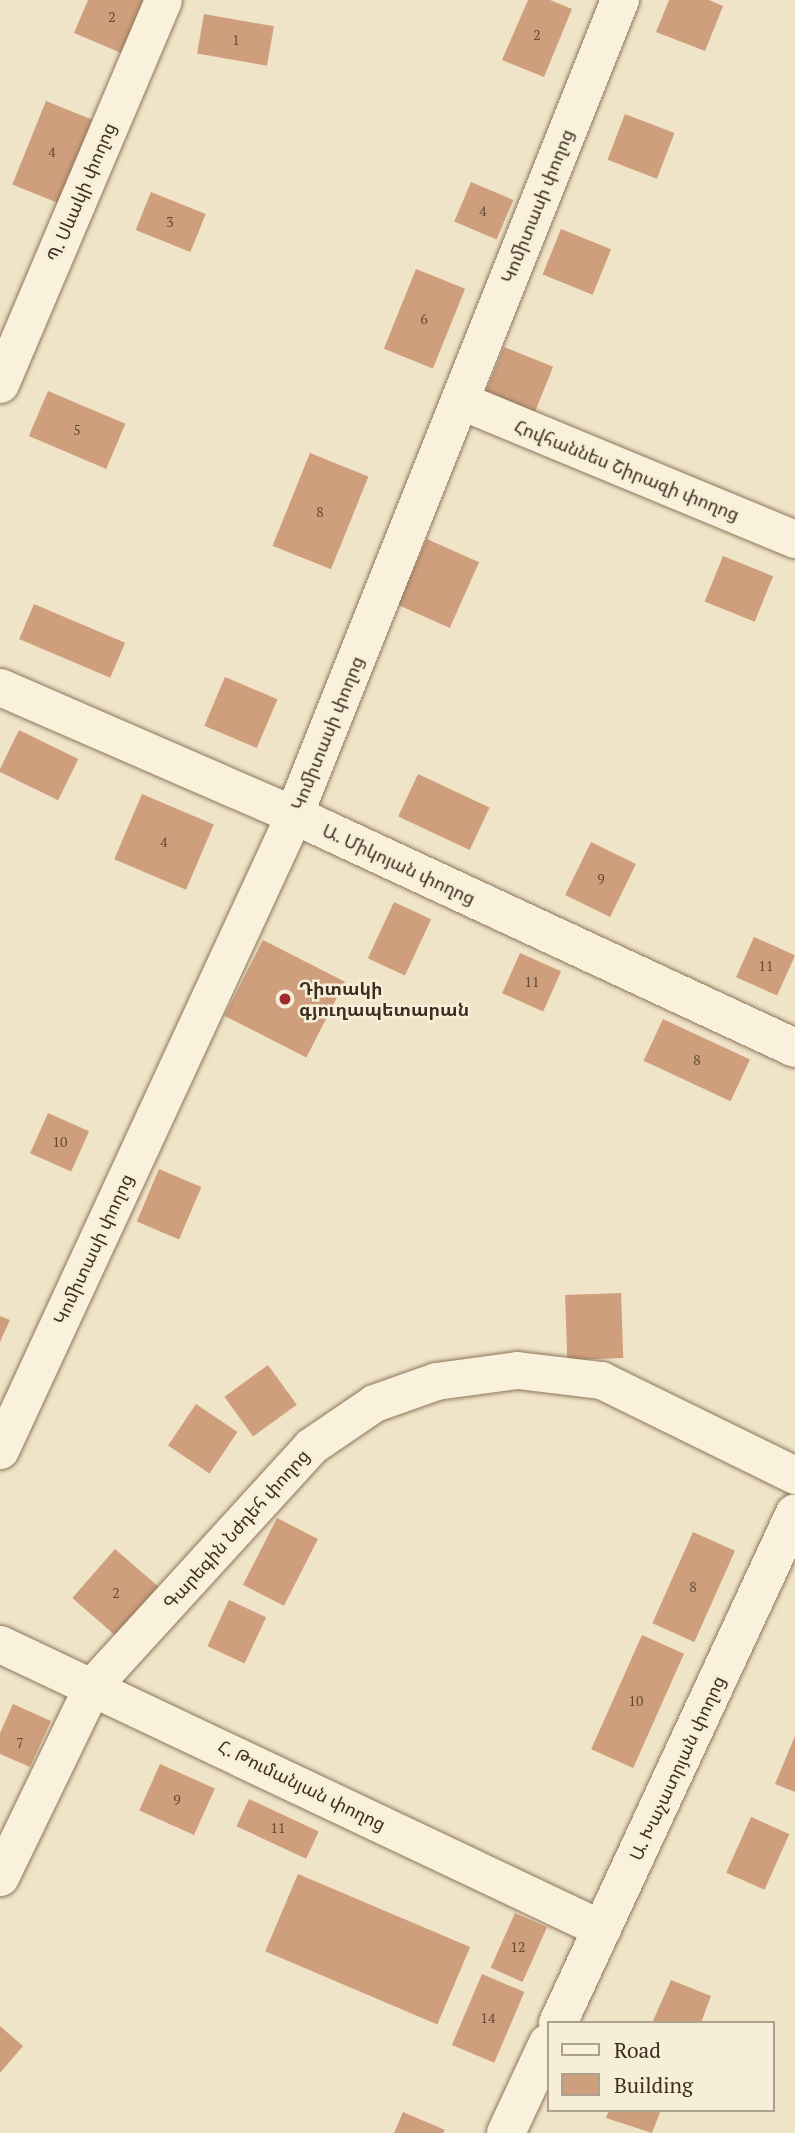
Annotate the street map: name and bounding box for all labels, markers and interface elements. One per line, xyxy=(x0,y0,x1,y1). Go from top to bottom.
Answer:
house number: 2 xyxy=(108,9,116,25)
house number: 2 xyxy=(533,27,541,43)
house number: 1 xyxy=(232,32,240,48)
street label: Պ. Սևակի փողոց xyxy=(42,119,120,265)
street label: Կոմիտասի փողոց xyxy=(496,126,578,286)
house number: 4 xyxy=(48,144,56,160)
house number: 4 xyxy=(479,203,487,219)
house number: 3 xyxy=(166,214,174,230)
house number: 6 xyxy=(420,311,428,327)
street label: Հովհաննես Շիրազի փողոց xyxy=(511,415,743,525)
house number: 5 xyxy=(73,422,81,438)
house number: 8 xyxy=(316,504,324,520)
street label: Կոմիտասի փողոց xyxy=(286,653,368,813)
street label: Ա. Միկոյան փողոց xyxy=(319,819,479,909)
house number: 4 xyxy=(160,834,168,850)
house number: 9 xyxy=(597,871,605,887)
house number: 11 xyxy=(759,958,773,974)
house number: 11 xyxy=(525,974,539,990)
place label: Դիտակի գյուղապետարան xyxy=(299,978,469,1020)
marker: Դիտակի գյուղապետարան xyxy=(277,991,293,1007)
house number: 8 xyxy=(693,1052,701,1068)
house number: 10 xyxy=(53,1134,67,1150)
street label: Կոմիտասի փողոց xyxy=(49,1170,137,1328)
street label: Գարեգին Նժդեհ փողոց xyxy=(159,1445,313,1613)
house number: 8 xyxy=(689,1579,697,1595)
house number: 2 xyxy=(112,1585,120,1601)
street label: Ա. Խաչատրյան փողոց xyxy=(624,1672,730,1864)
house number: 10 xyxy=(629,1693,643,1709)
house number: 7 xyxy=(16,1735,24,1751)
street label: Հ. Թումանյան փողոց xyxy=(214,1735,390,1835)
house number: 9 xyxy=(173,1792,181,1808)
house number: 11 xyxy=(271,1820,285,1836)
house number: 12 xyxy=(511,1939,525,1955)
house number: 14 xyxy=(481,2010,495,2026)
legend xyxy=(546,2021,774,2112)
text: Road xyxy=(614,2036,661,2064)
text: Building xyxy=(614,2071,693,2099)

